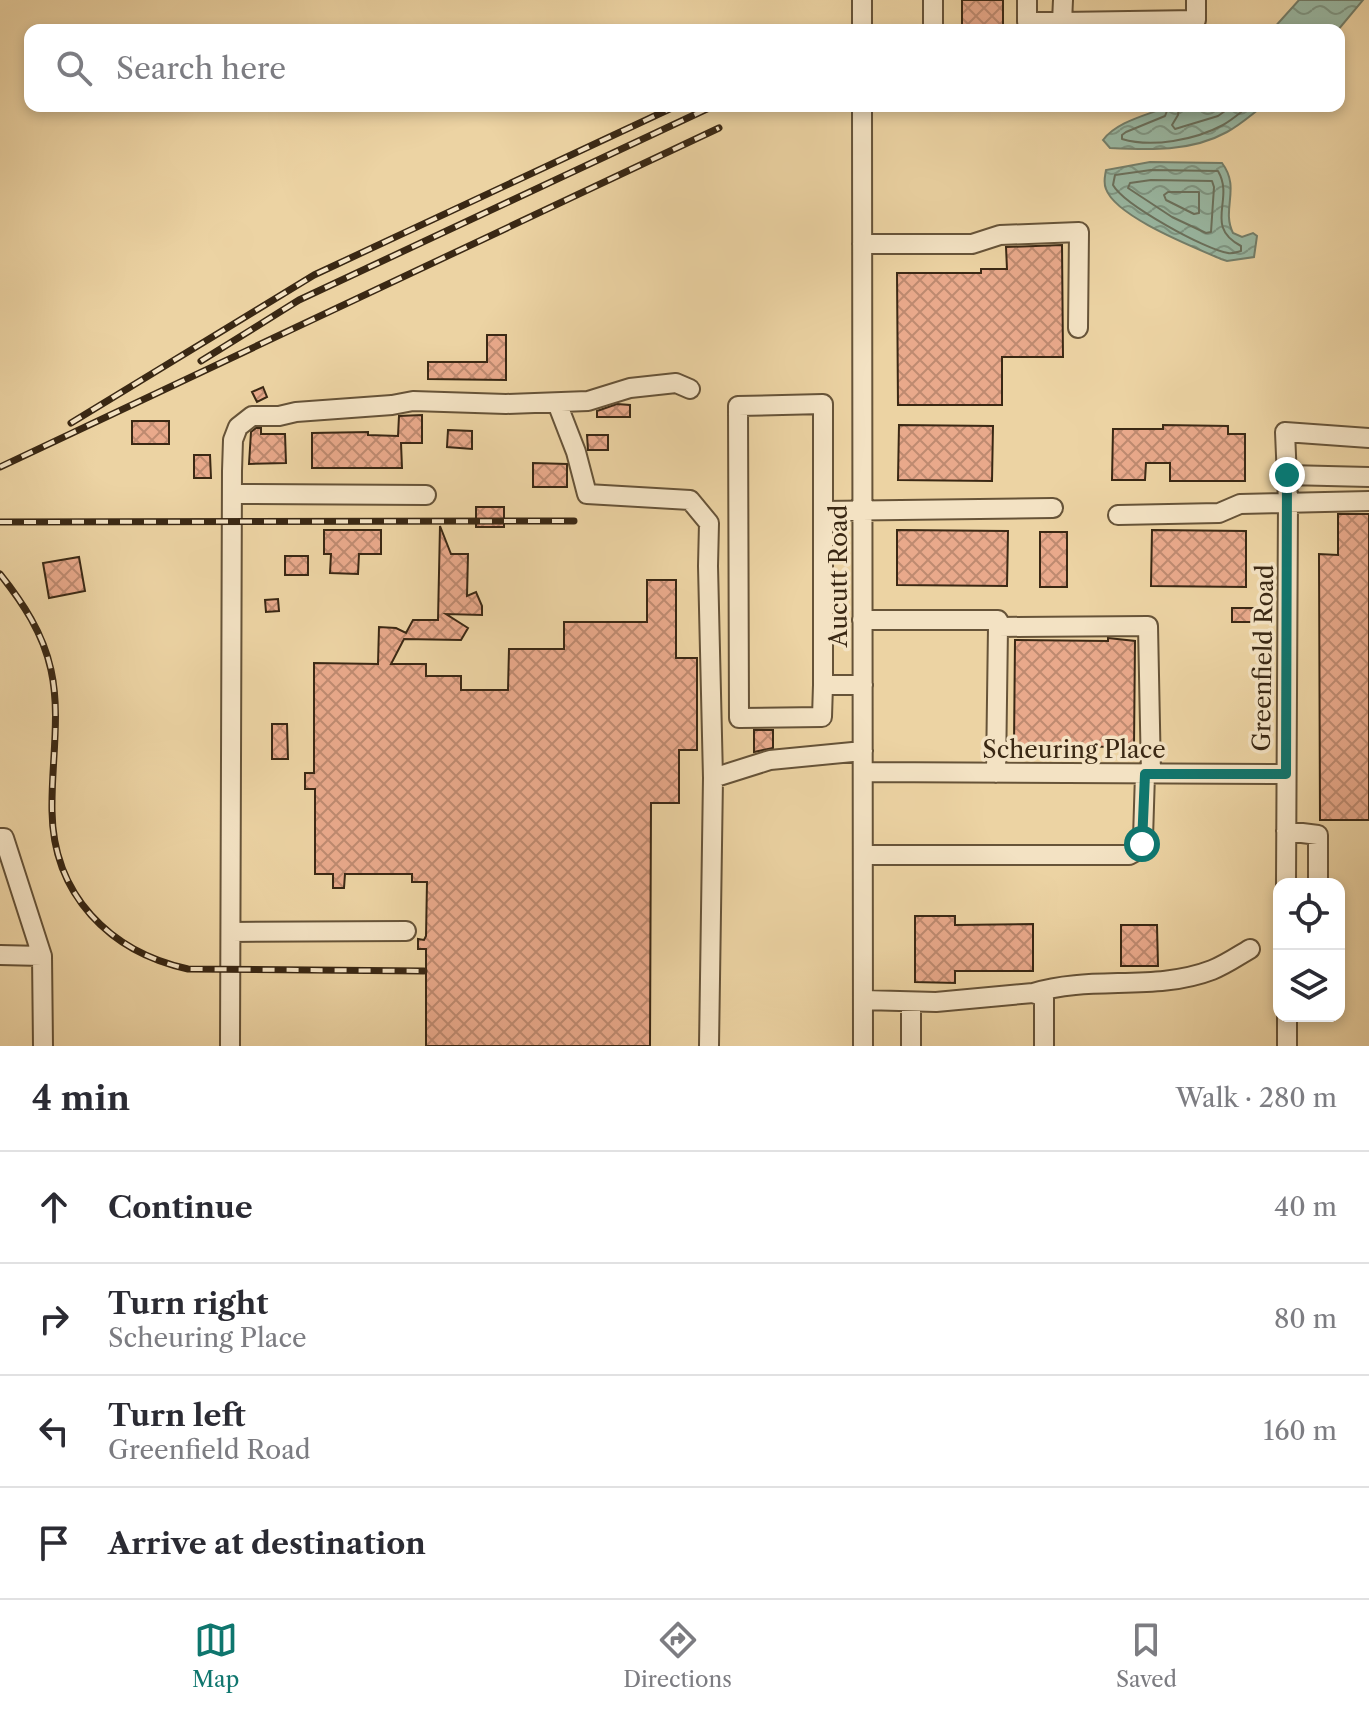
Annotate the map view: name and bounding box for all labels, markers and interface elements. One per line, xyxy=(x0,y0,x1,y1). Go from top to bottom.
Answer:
search box xyxy=(24,24,1345,112)
icon: search xyxy=(52,46,96,90)
text: Search here xyxy=(116,50,286,87)
route end xyxy=(1269,457,1305,493)
street label: Aucutt Road xyxy=(824,504,853,648)
street label: Greenfield Road xyxy=(1247,564,1279,752)
street label: Scheuring Place xyxy=(982,735,1166,764)
route start xyxy=(1124,826,1160,862)
map controls xyxy=(1273,878,1345,1022)
button: locate xyxy=(1273,878,1345,950)
button: layers xyxy=(1273,950,1345,1022)
text: 4 min xyxy=(32,1077,130,1119)
text: Walk · 280 m xyxy=(1176,1082,1337,1114)
icon: ahead xyxy=(32,1185,76,1229)
text: Continue xyxy=(108,1189,253,1226)
text: 40 m xyxy=(1274,1191,1337,1223)
text: Turn right xyxy=(108,1285,268,1322)
icon: right xyxy=(32,1297,76,1341)
text: 80 m xyxy=(1274,1303,1337,1335)
text: Scheuring Place xyxy=(108,1322,307,1354)
text: Turn left xyxy=(108,1397,245,1434)
icon: left xyxy=(32,1409,76,1453)
text: 160 m xyxy=(1263,1415,1337,1447)
text: Greenfield Road xyxy=(108,1434,311,1466)
icon: arrive xyxy=(32,1521,76,1565)
text: Arrive at destination xyxy=(108,1525,426,1562)
tab: Map xyxy=(192,1618,239,1693)
tab: Directions xyxy=(623,1618,732,1693)
tab: Saved xyxy=(1116,1618,1177,1693)

